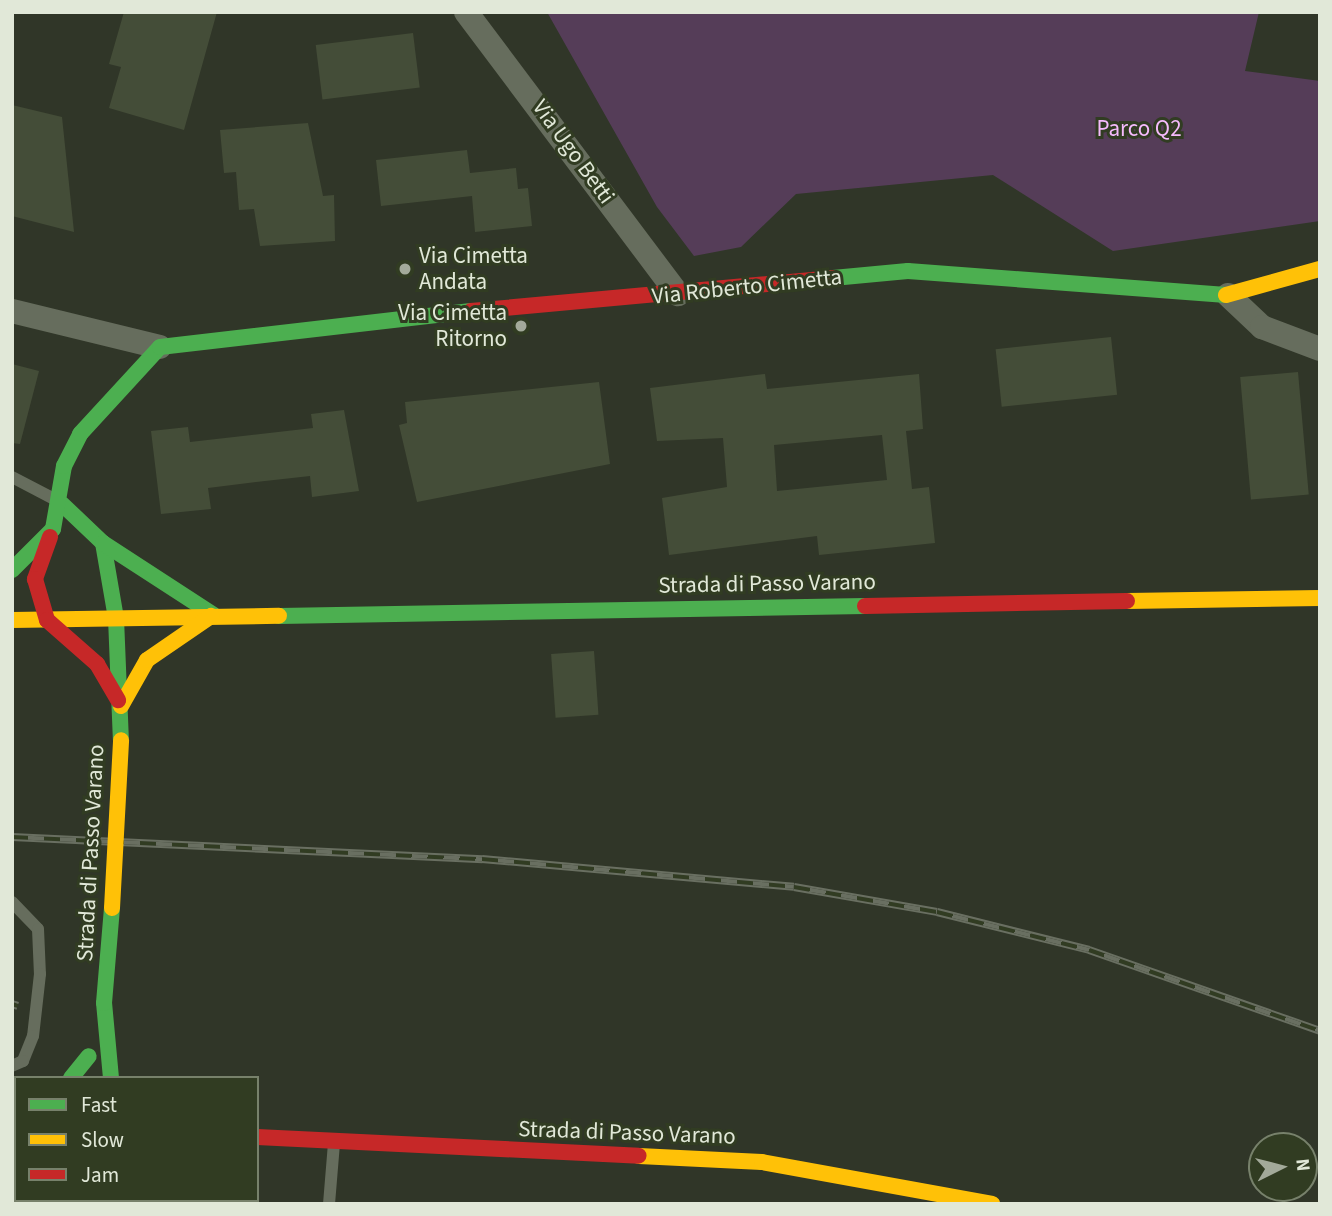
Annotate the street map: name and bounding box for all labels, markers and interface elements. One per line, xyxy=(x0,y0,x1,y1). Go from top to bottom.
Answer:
street label: Via Ugo Betti xyxy=(526,95,620,209)
park label: Parco Q2 xyxy=(1096,115,1182,143)
place label: Via Cimetta Andata xyxy=(419,242,528,296)
marker: Via Cimetta Andata xyxy=(397,261,413,277)
street label: Via Roberto Cimetta xyxy=(651,263,843,311)
place label: Via Cimetta Ritorno xyxy=(398,299,507,353)
marker: Via Cimetta Ritorno xyxy=(513,318,529,334)
street label: Strada di Passo Varano xyxy=(658,568,876,600)
street label: Strada di Passo Varano xyxy=(72,744,110,962)
legend xyxy=(14,1076,259,1202)
text: Fast xyxy=(81,1090,117,1120)
street label: Strada di Passo Varano xyxy=(518,1115,736,1151)
text: Slow xyxy=(81,1125,124,1155)
north arrow xyxy=(1248,1132,1318,1202)
text: N xyxy=(1288,1157,1316,1173)
text: Jam xyxy=(81,1160,119,1190)

